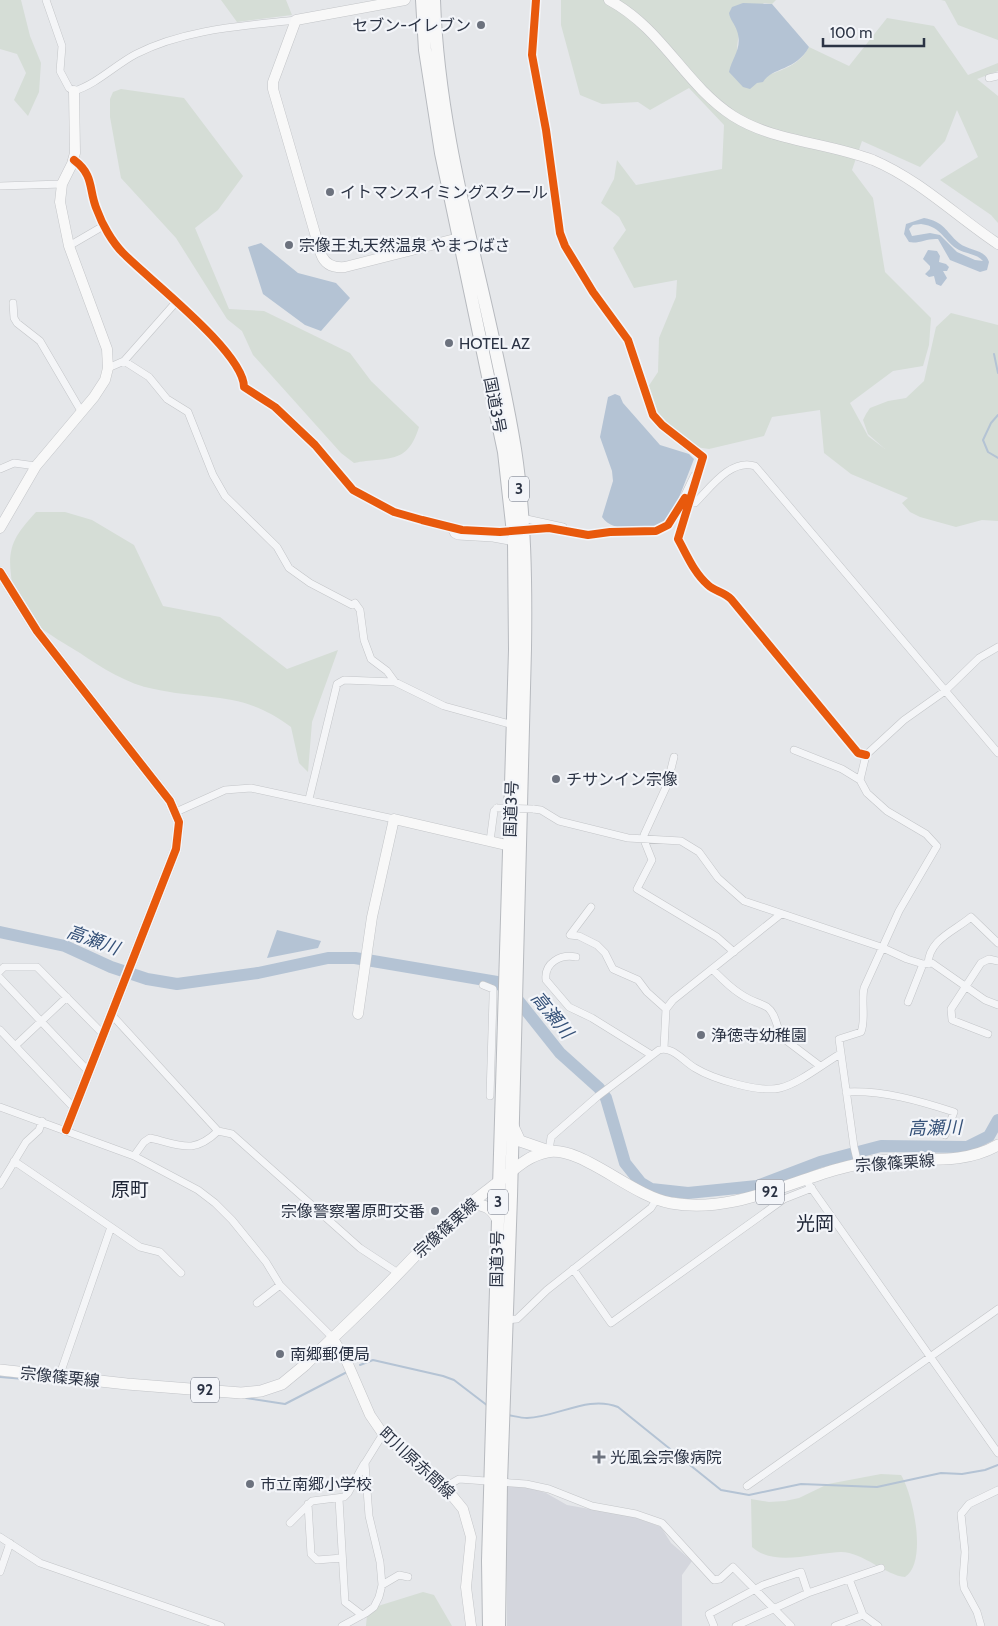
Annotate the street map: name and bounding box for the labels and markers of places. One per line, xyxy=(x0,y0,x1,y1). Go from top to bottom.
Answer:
place label: セブン-イレブン xyxy=(352,16,471,35)
marker: セブン-イレブン xyxy=(475,19,487,31)
place label: イトマンスイミングスクール xyxy=(340,183,548,202)
marker: イトマンスイミングスクール xyxy=(324,186,336,198)
place label: 宗像王丸天然温泉 やまつばさ xyxy=(299,236,511,255)
marker: 宗像王丸天然温泉 やまつばさ xyxy=(283,239,295,251)
place label: HOTEL AZ xyxy=(459,334,530,353)
marker: HOTEL AZ xyxy=(443,337,455,349)
place label: チサンイン宗像 xyxy=(566,770,678,789)
marker: チサンイン宗像 xyxy=(550,773,562,785)
place label: 浄徳寺幼稚園 xyxy=(711,1026,807,1045)
marker: 浄徳寺幼稚園 xyxy=(695,1029,707,1041)
place label: 宗像警察署原町交番 xyxy=(281,1202,425,1221)
marker: 宗像警察署原町交番 xyxy=(429,1205,441,1217)
place label: 南郷郵便局 xyxy=(290,1345,370,1364)
marker: 南郷郵便局 xyxy=(274,1348,286,1360)
place label: 光風会宗像病院 xyxy=(610,1448,722,1467)
marker: 光風会宗像病院 xyxy=(592,1450,606,1464)
place label: 市立南郷小学校 xyxy=(260,1475,372,1494)
marker: 市立南郷小学校 xyxy=(244,1478,256,1490)

